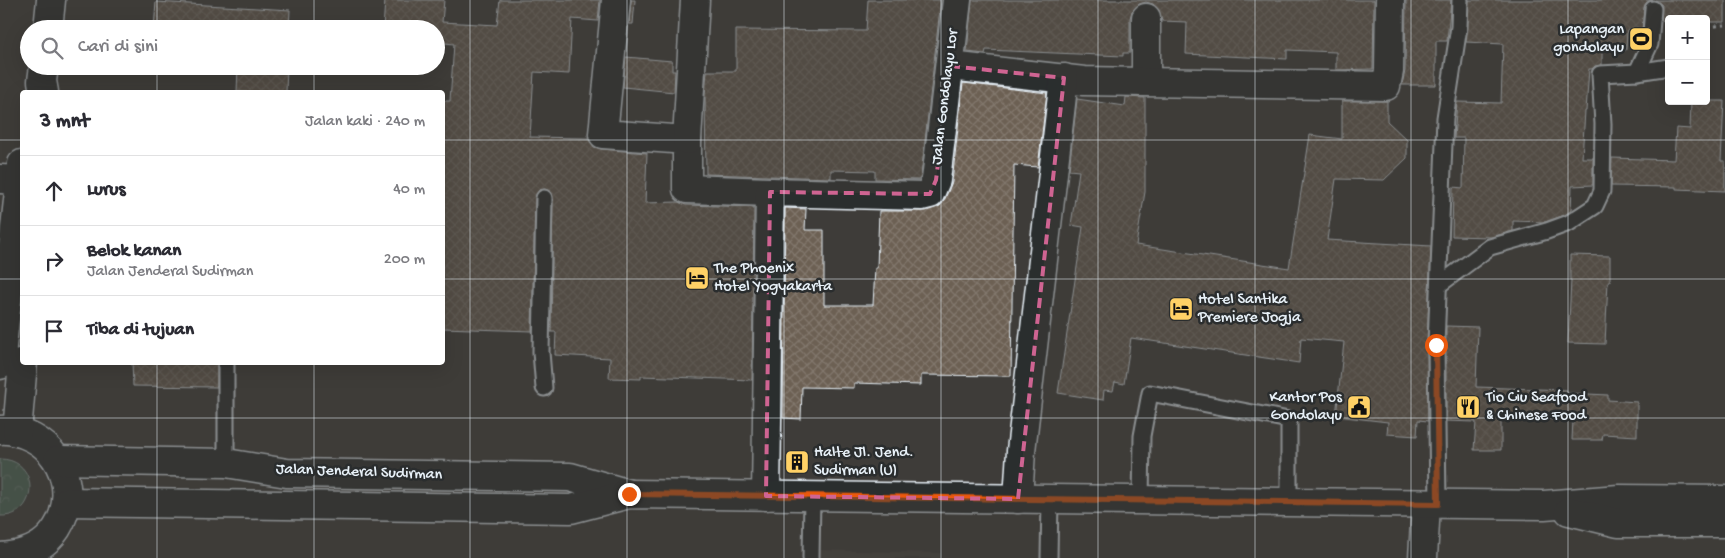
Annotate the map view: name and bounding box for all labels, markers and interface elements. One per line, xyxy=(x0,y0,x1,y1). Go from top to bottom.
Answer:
map controls xyxy=(1665,15,1710,105)
button: + xyxy=(1665,15,1710,60)
search box xyxy=(20,20,445,75)
place label: Lapangan gondolayu xyxy=(1554,21,1624,58)
sports icon: Lapangan gondolayu xyxy=(1628,26,1654,52)
street label: Jalan Gondolayu Lor xyxy=(928,27,964,166)
icon: search xyxy=(38,34,66,62)
text: Cari di sini xyxy=(78,36,158,59)
button: − xyxy=(1665,60,1710,105)
text: 3 mnt xyxy=(40,110,89,135)
text: Jalan kaki · 240 m xyxy=(305,113,425,132)
icon: ahead xyxy=(40,177,68,205)
text: Lurus xyxy=(87,179,126,202)
text: 40 m xyxy=(393,181,425,200)
text: Belok kanan xyxy=(87,240,181,263)
icon: right xyxy=(40,247,68,275)
text: 200 m xyxy=(384,251,425,270)
place label: The Phoenix Hotel Yogyakarta xyxy=(713,260,833,297)
text: Jalan Jenderal Sudirman xyxy=(87,263,253,282)
hotel icon: The Phoenix Hotel Yogyakarta xyxy=(684,265,710,291)
place label: Hotel Santika Premiere Jogja xyxy=(1197,291,1302,328)
hotel icon: Hotel Santika Premiere Jogja xyxy=(1168,296,1194,322)
icon: arrive xyxy=(40,317,68,345)
text: Tiba di tujuan xyxy=(87,319,194,342)
route start xyxy=(1425,334,1448,357)
place label: Kantor Pos Gondolayu xyxy=(1269,389,1343,426)
place label: Tio Ciu Seafood & Chinese Food xyxy=(1485,389,1588,426)
public building icon: Kantor Pos Gondolayu xyxy=(1346,394,1372,420)
restaurant icon: Tio Ciu Seafood & Chinese Food xyxy=(1455,394,1481,420)
place label: Halte Jl. Jend. Sudirman (U) xyxy=(814,444,914,481)
building icon: Halte Jl. Jend. Sudirman (U) xyxy=(784,449,810,475)
street label: Jalan Jenderal Sudirman xyxy=(276,461,443,485)
route end xyxy=(618,483,641,506)

